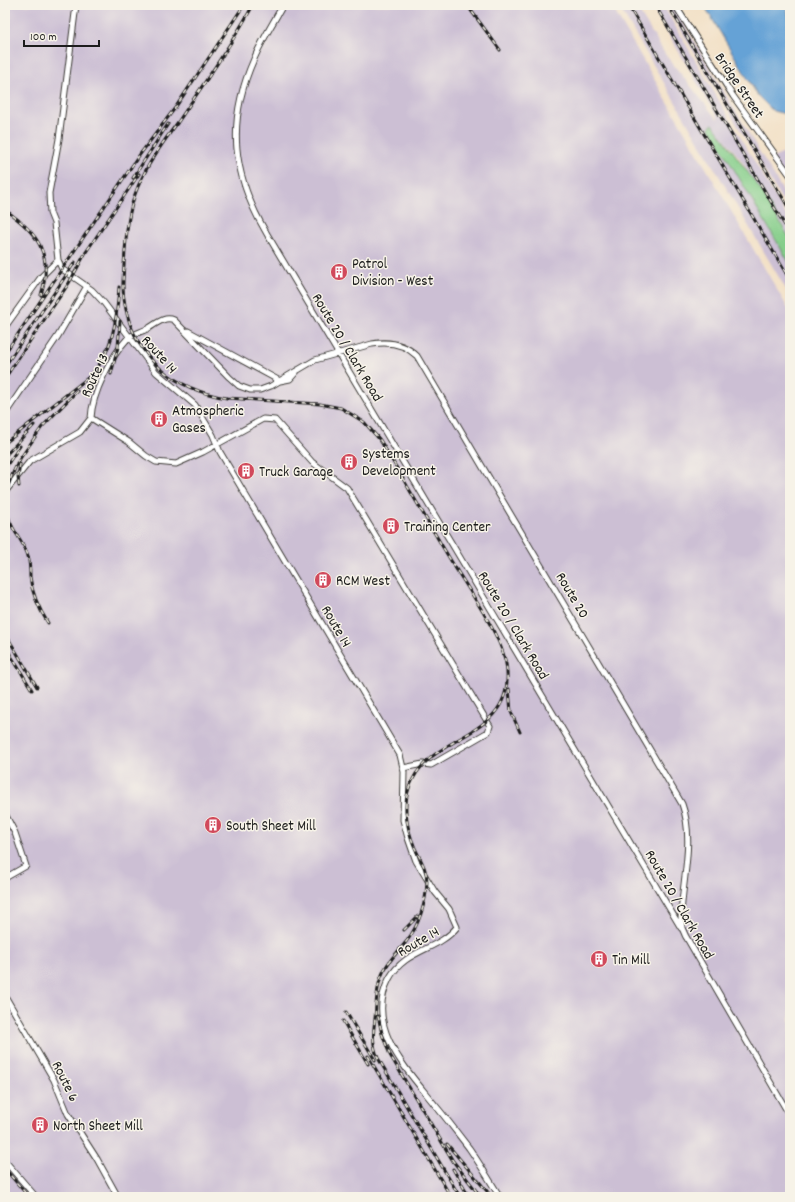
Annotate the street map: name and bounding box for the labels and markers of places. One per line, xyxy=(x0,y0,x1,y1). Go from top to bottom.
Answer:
place label: Patrol Division - West xyxy=(352,254,434,293)
building icon: Patrol Division - West xyxy=(329,262,349,282)
place label: Atmospheric Gases xyxy=(172,401,244,440)
building icon: Atmospheric Gases xyxy=(149,409,169,429)
place label: Systems Development xyxy=(362,444,436,483)
building icon: Systems Development xyxy=(339,452,359,472)
building icon: Truck Garage xyxy=(236,461,256,481)
place label: Truck Garage xyxy=(259,462,333,484)
building icon: Training Center xyxy=(381,516,401,536)
place label: Training Center xyxy=(404,517,491,539)
building icon: RCM West xyxy=(313,570,333,590)
place label: RCM West xyxy=(336,571,390,593)
building icon: South Sheet Mill xyxy=(203,815,223,835)
place label: South Sheet Mill xyxy=(226,816,316,838)
building icon: Tin Mill xyxy=(589,949,609,969)
place label: Tin Mill xyxy=(612,950,650,972)
building icon: North Sheet Mill xyxy=(30,1115,50,1135)
place label: North Sheet Mill xyxy=(53,1116,143,1138)

